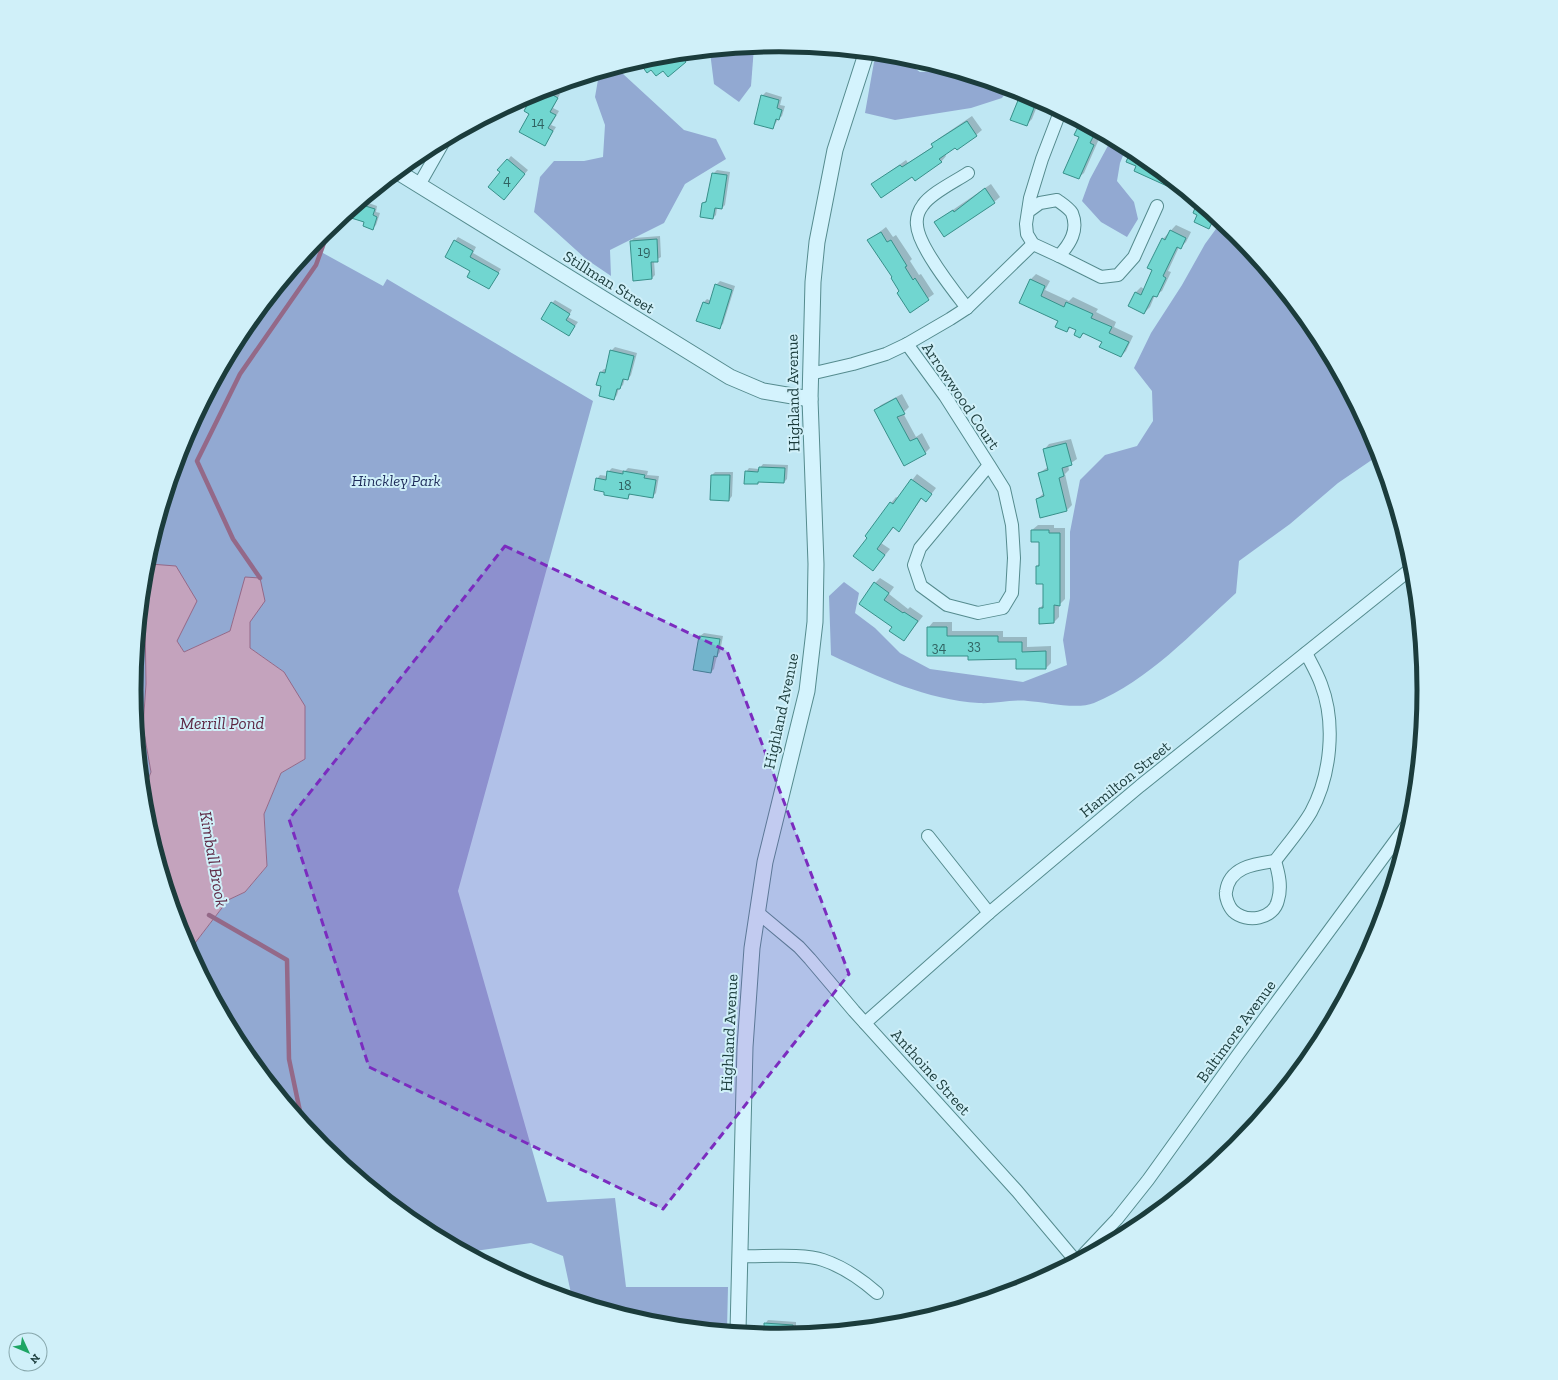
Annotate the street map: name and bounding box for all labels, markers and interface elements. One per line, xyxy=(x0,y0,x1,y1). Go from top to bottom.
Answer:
house number: 14 xyxy=(532,114,545,131)
house number: 4 xyxy=(503,172,511,189)
house number: 19 xyxy=(638,243,650,260)
street label: Stillman Street xyxy=(560,246,658,318)
street label: Highland Avenue xyxy=(782,334,804,452)
street label: Arrowwood Court xyxy=(918,339,1004,453)
park label: Hinckley Park xyxy=(351,471,441,490)
house number: 18 xyxy=(619,477,631,494)
house number: 33 xyxy=(967,637,981,654)
house number: 34 xyxy=(932,639,947,656)
street label: Highland Avenue xyxy=(759,651,803,771)
water label: Merrill Pond xyxy=(180,713,265,733)
street label: Hamilton Street xyxy=(1076,737,1174,821)
water label: Kimball Brook xyxy=(196,810,232,909)
street label: Highland Avenue xyxy=(716,974,742,1092)
street label: Baltimore Avenue xyxy=(1192,976,1280,1086)
street label: Anthoine Street xyxy=(887,1025,975,1119)
north arrow xyxy=(8,1332,48,1372)
text: N xyxy=(27,1351,42,1367)

